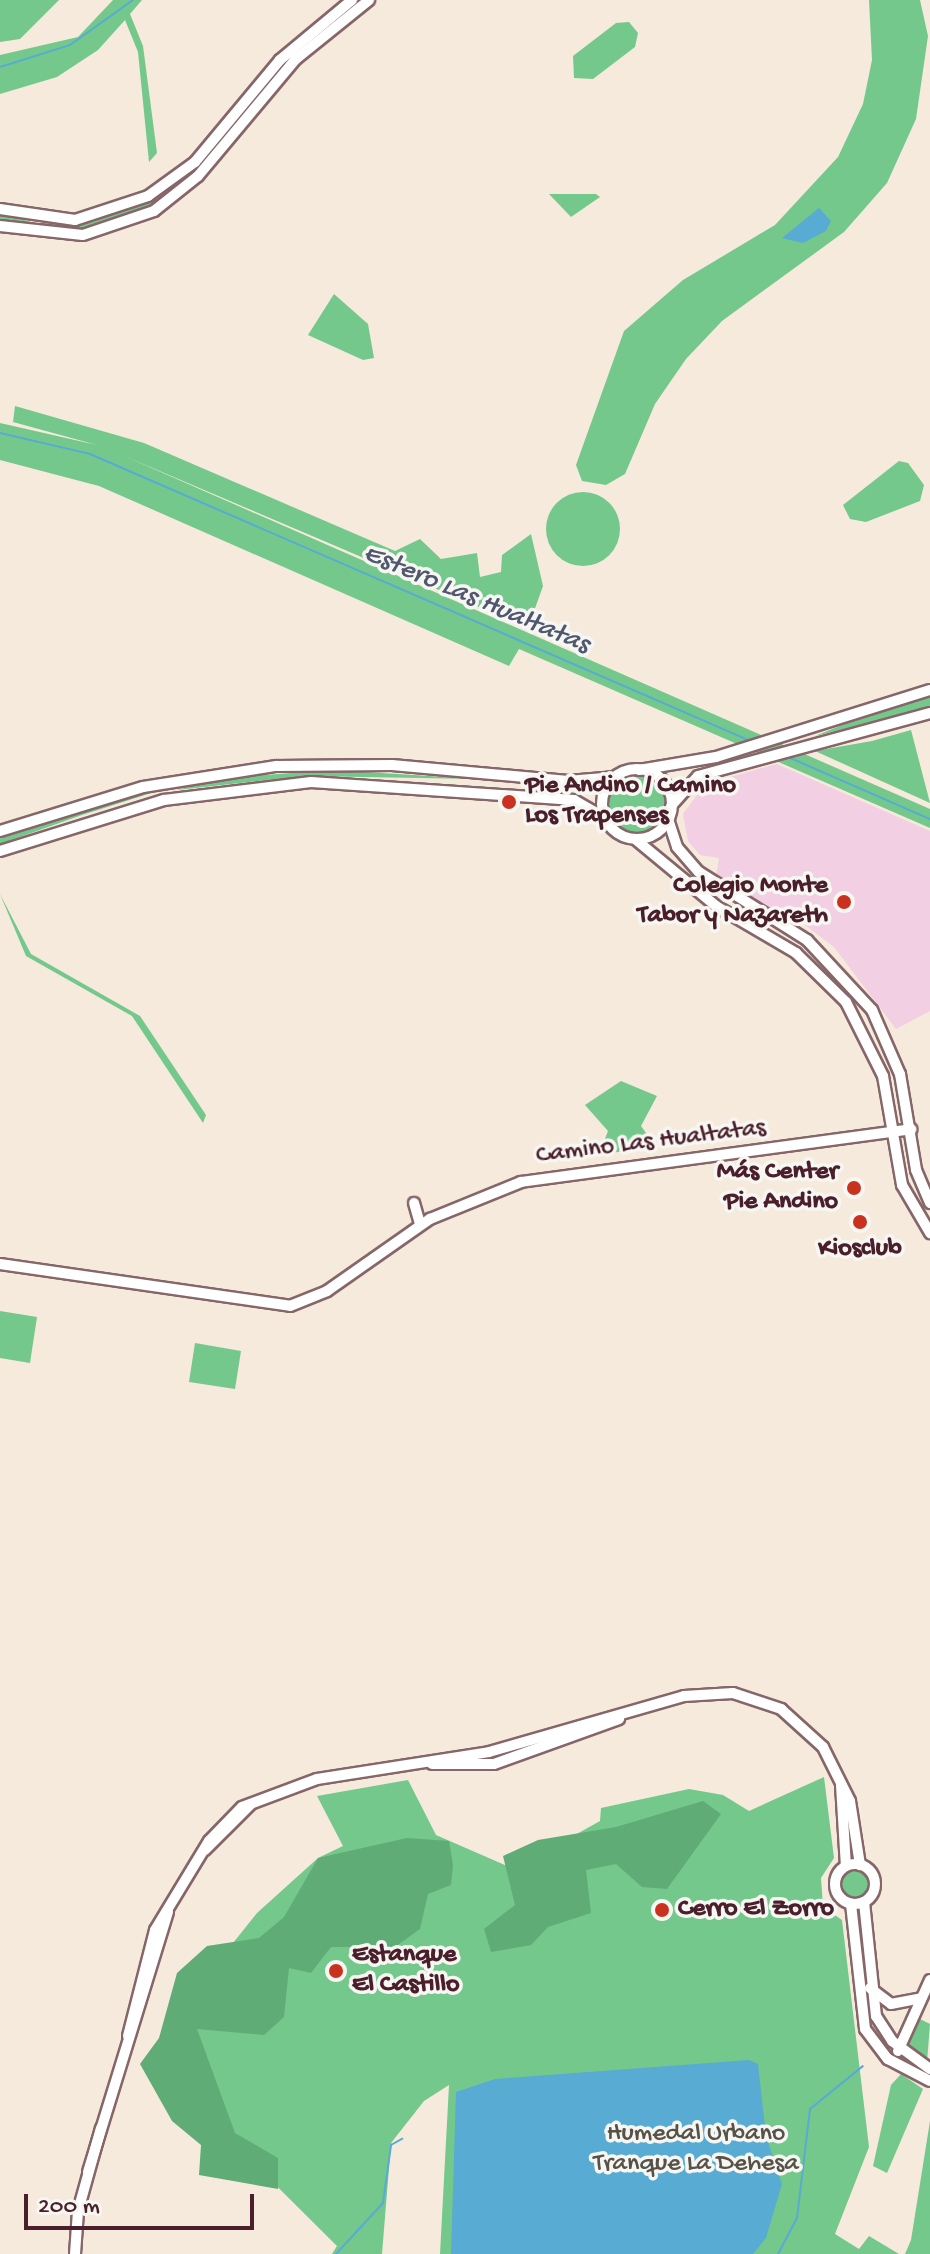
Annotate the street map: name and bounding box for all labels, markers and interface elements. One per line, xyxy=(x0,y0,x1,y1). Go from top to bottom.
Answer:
water label: Estero Las Hualtatas xyxy=(358,537,594,663)
place label: Pie Andino / Camino Los Trapenses xyxy=(525,771,736,832)
marker: Pie Andino / Camino Los Trapenses xyxy=(500,793,518,811)
place label: Colegio Monte Tabor y Nazareth xyxy=(638,871,828,932)
marker: Colegio Monte Tabor y Nazareth xyxy=(835,893,853,911)
street label: Camino Las Hualtatas xyxy=(534,1113,768,1173)
place label: Más Center Pie Andino xyxy=(717,1157,838,1218)
marker: Más Center Pie Andino xyxy=(845,1179,863,1197)
marker: Kiosclub xyxy=(851,1213,869,1231)
place label: Kiosclub xyxy=(818,1234,902,1266)
place label: Cerro El Zorro xyxy=(678,1894,834,1926)
marker: Cerro El Zorro xyxy=(653,1901,671,1919)
place label: Estanque El Castillo xyxy=(352,1940,459,2002)
marker: Estanque El Castillo xyxy=(327,1962,345,1980)
park label: Humedal Urbano Tranque La Dehesa xyxy=(593,2119,799,2180)
scale bar xyxy=(28,2178,258,2228)
text: 200 m xyxy=(38,2193,100,2222)

